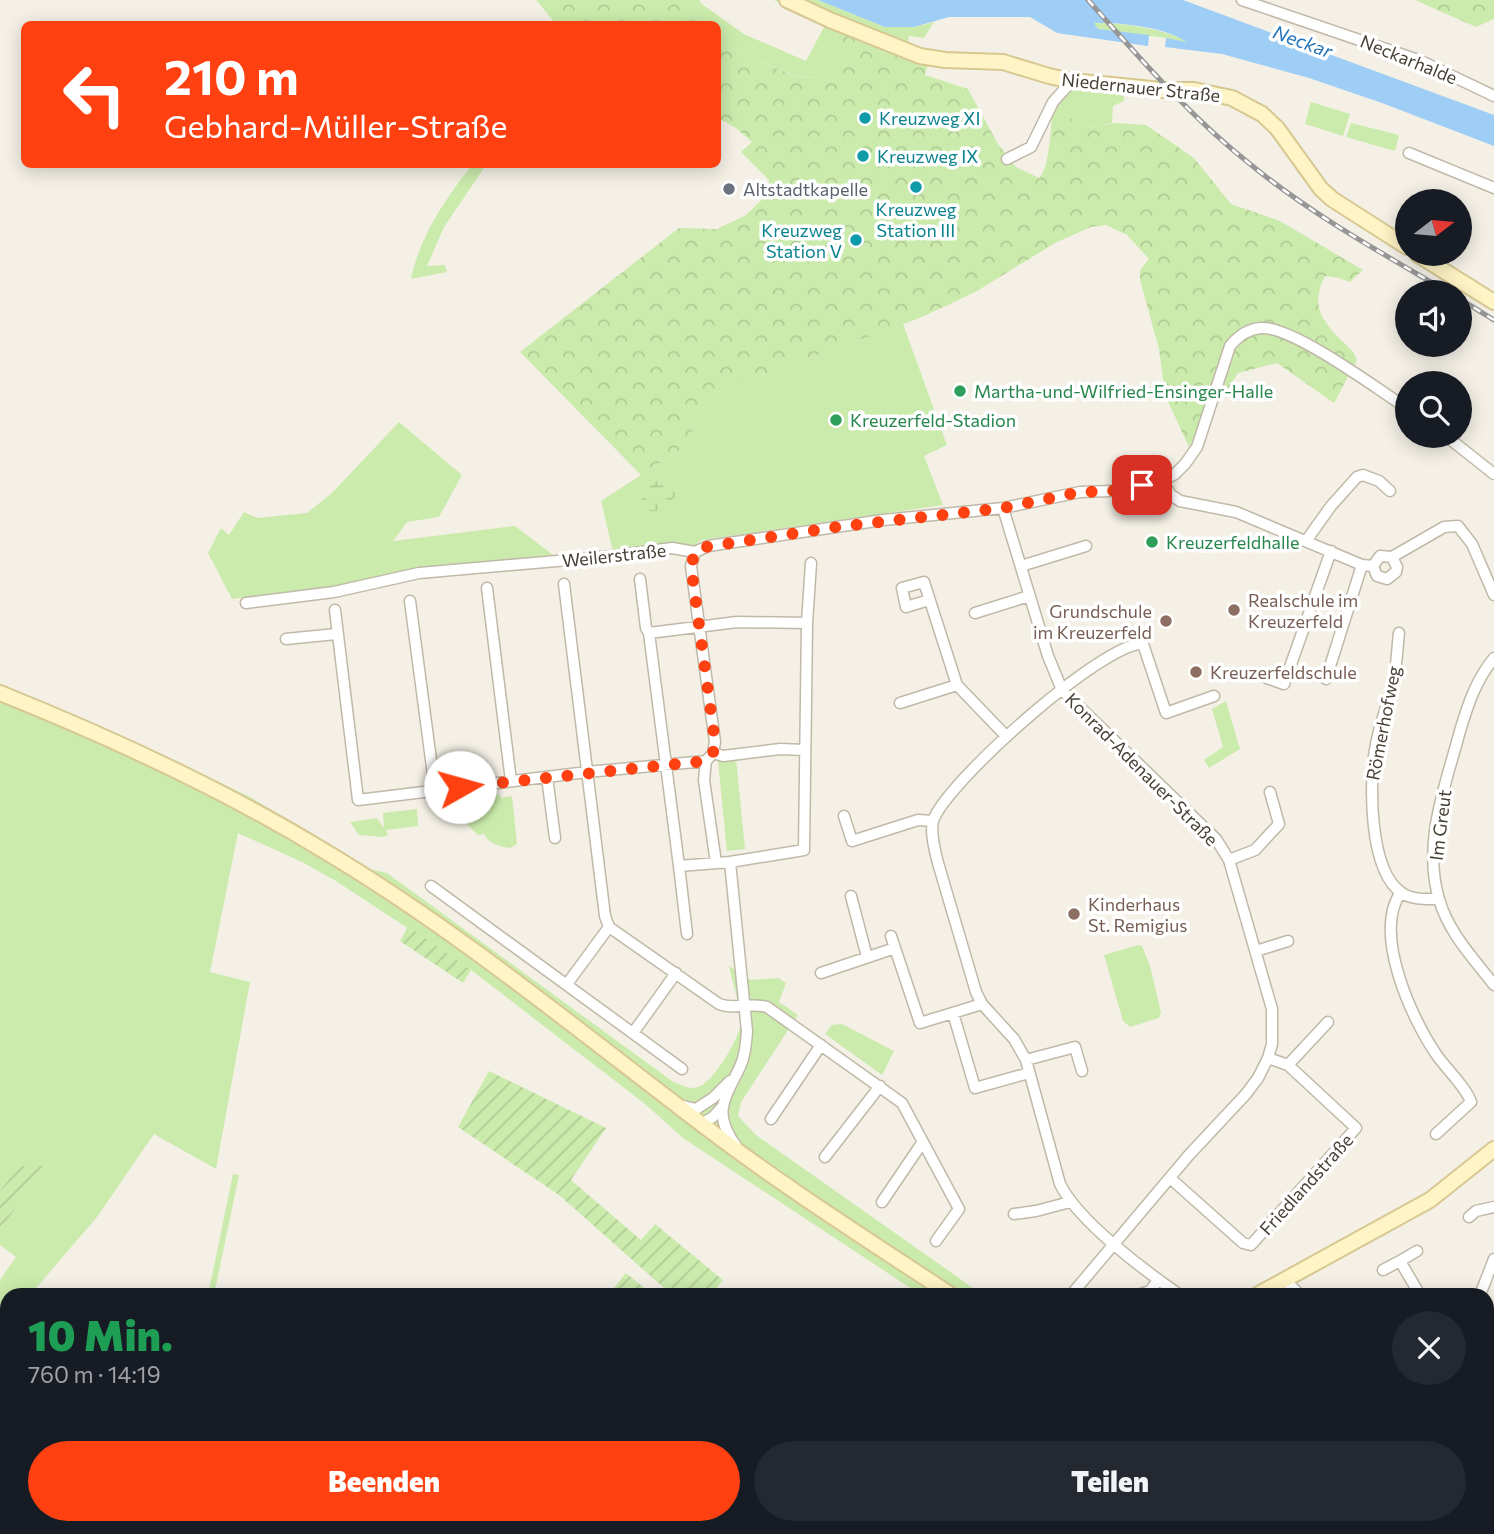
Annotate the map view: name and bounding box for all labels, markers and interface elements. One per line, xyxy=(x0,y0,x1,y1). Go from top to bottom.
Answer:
water label: Neckar xyxy=(1270,20,1337,63)
street label: Neckarhalde xyxy=(1357,30,1461,88)
text: 210 m xyxy=(164,45,299,105)
icon: left xyxy=(49,49,140,140)
street label: Niedernauer Straße xyxy=(1061,68,1221,106)
text: Gebhard-Müller-Straße xyxy=(164,105,507,145)
place label: Kreuzweg XI xyxy=(879,107,981,129)
marker: Kreuzweg XI xyxy=(857,110,873,126)
place label: Kreuzweg IX xyxy=(877,145,979,167)
marker: Kreuzweg IX xyxy=(855,148,871,164)
place label: Altstadtkapelle xyxy=(743,178,868,200)
marker: Kreuzweg Station III xyxy=(908,179,924,195)
marker: Altstadtkapelle xyxy=(721,181,737,197)
north arrow xyxy=(1395,189,1472,266)
map controls xyxy=(1395,189,1472,448)
place label: Kreuzweg Station III xyxy=(876,198,957,241)
place label: Kreuzweg Station V xyxy=(761,219,842,262)
marker: Kreuzweg Station V xyxy=(848,232,864,248)
button: sound xyxy=(1395,280,1472,357)
button: search xyxy=(1395,371,1472,448)
place label: Martha-und-Wilfried-Ensinger-Halle xyxy=(974,380,1273,402)
marker: Martha-und-Wilfried-Ensinger-Halle xyxy=(952,383,968,399)
place label: Kreuzerfeld-Stadion xyxy=(850,409,1016,431)
marker: Kreuzerfeld-Stadion xyxy=(828,412,844,428)
pin xyxy=(1112,455,1172,515)
icon: arrive xyxy=(1123,466,1161,504)
place label: Kreuzerfeldhalle xyxy=(1166,531,1300,553)
marker: Kreuzerfeldhalle xyxy=(1144,534,1160,550)
street label: Weilerstraße xyxy=(561,539,667,571)
place label: Realschule im Kreuzerfeld xyxy=(1248,589,1358,632)
place label: Grundschule im Kreuzerfeld xyxy=(1033,600,1152,643)
marker: Realschule im Kreuzerfeld xyxy=(1226,602,1242,618)
marker: Grundschule im Kreuzerfeld xyxy=(1158,613,1174,629)
place label: Kreuzerfeldschule xyxy=(1210,661,1357,683)
marker: Kreuzerfeldschule xyxy=(1188,664,1204,680)
street label: Römerhofweg xyxy=(1361,664,1405,782)
street label: Konrad-Adenauer-Straße xyxy=(1061,688,1223,850)
position arrow xyxy=(423,750,497,824)
street label: Im Greut xyxy=(1425,788,1455,862)
place label: Kinderhaus St. Remigius xyxy=(1088,893,1187,936)
marker: Kinderhaus St. Remigius xyxy=(1066,906,1082,922)
street label: Friedlandstraße xyxy=(1255,1129,1357,1239)
text: 10 Min. xyxy=(28,1308,173,1360)
button: close xyxy=(1392,1311,1466,1385)
text: 760 m · 14:19 xyxy=(28,1360,161,1388)
button: Beenden xyxy=(28,1441,740,1521)
button: Teilen xyxy=(754,1441,1466,1521)

